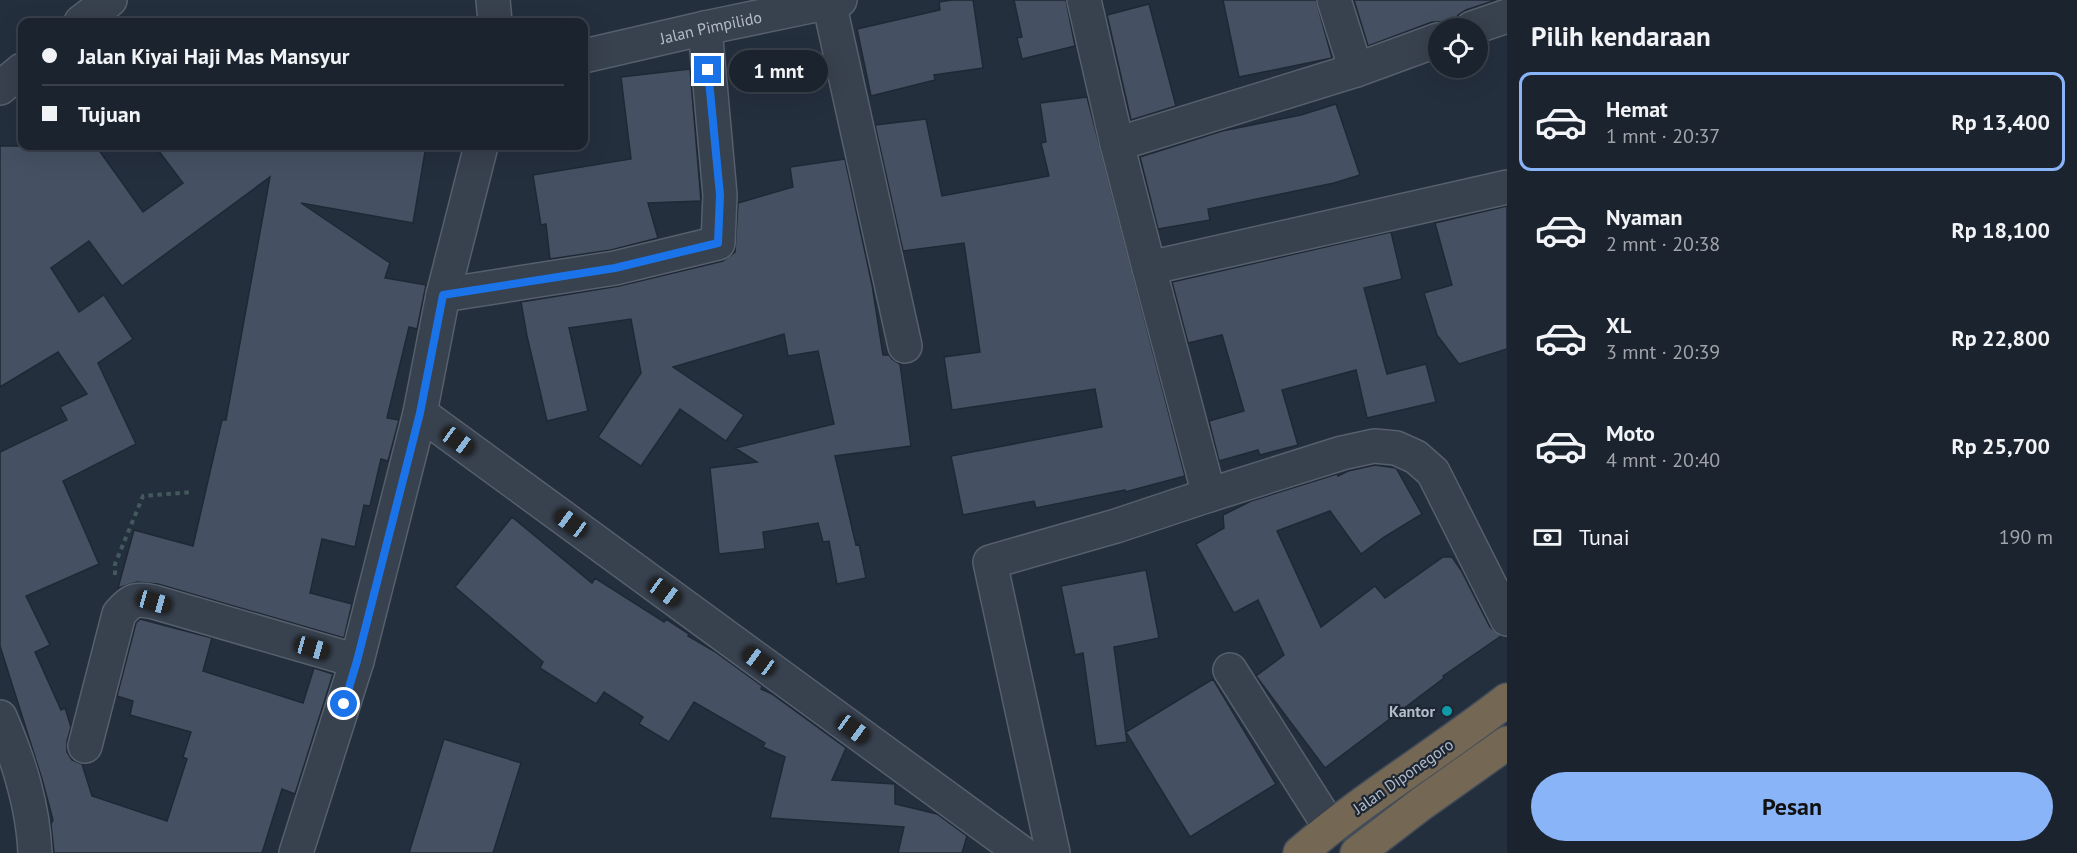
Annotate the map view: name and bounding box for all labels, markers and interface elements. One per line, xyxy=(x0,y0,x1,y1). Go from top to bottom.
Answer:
street label: Jalan Pimpilido xyxy=(657,7,763,48)
map controls xyxy=(1428,18,1488,78)
button: locate xyxy=(1428,18,1488,78)
text: Pilih kendaraan xyxy=(1531,19,1711,53)
text: Jalan Kiyai Haji Mas Mansyur xyxy=(78,42,350,70)
callout: 1 mnt xyxy=(729,49,828,91)
route end xyxy=(694,56,721,83)
text: 1 mnt xyxy=(753,58,804,84)
icon: car xyxy=(1534,95,1588,149)
text: Hemat xyxy=(1606,95,1668,123)
text: Tujuan xyxy=(78,100,141,128)
text: Rp 13,400 xyxy=(1951,108,2050,136)
text: 1 mnt · 20:37 xyxy=(1606,123,1720,149)
icon: car xyxy=(1534,203,1588,257)
text: Nyaman xyxy=(1606,203,1683,231)
text: Rp 18,100 xyxy=(1951,216,2050,244)
text: 2 mnt · 20:38 xyxy=(1606,231,1720,257)
icon: car xyxy=(1534,311,1588,365)
text: XL xyxy=(1606,311,1631,339)
text: Rp 22,800 xyxy=(1951,324,2050,352)
text: 3 mnt · 20:39 xyxy=(1606,339,1720,365)
icon: car xyxy=(1534,419,1588,473)
text: Moto xyxy=(1606,419,1655,447)
car xyxy=(438,423,478,459)
text: Rp 25,700 xyxy=(1951,432,2050,460)
text: 4 mnt · 20:40 xyxy=(1606,447,1720,473)
car xyxy=(551,505,591,541)
icon: cash xyxy=(1531,521,1564,554)
text: Tunai xyxy=(1579,523,1630,551)
text: 190 m xyxy=(1999,524,2053,550)
car xyxy=(645,574,685,610)
car xyxy=(134,588,174,616)
car xyxy=(292,634,332,662)
car xyxy=(739,643,779,679)
route start xyxy=(330,690,357,717)
place label: Kantor xyxy=(1389,701,1435,721)
marker: Kantor xyxy=(1440,704,1454,718)
car xyxy=(833,711,873,747)
street label: Jalan Diponegoro xyxy=(1348,734,1457,819)
button: Pesan xyxy=(1531,772,2053,841)

